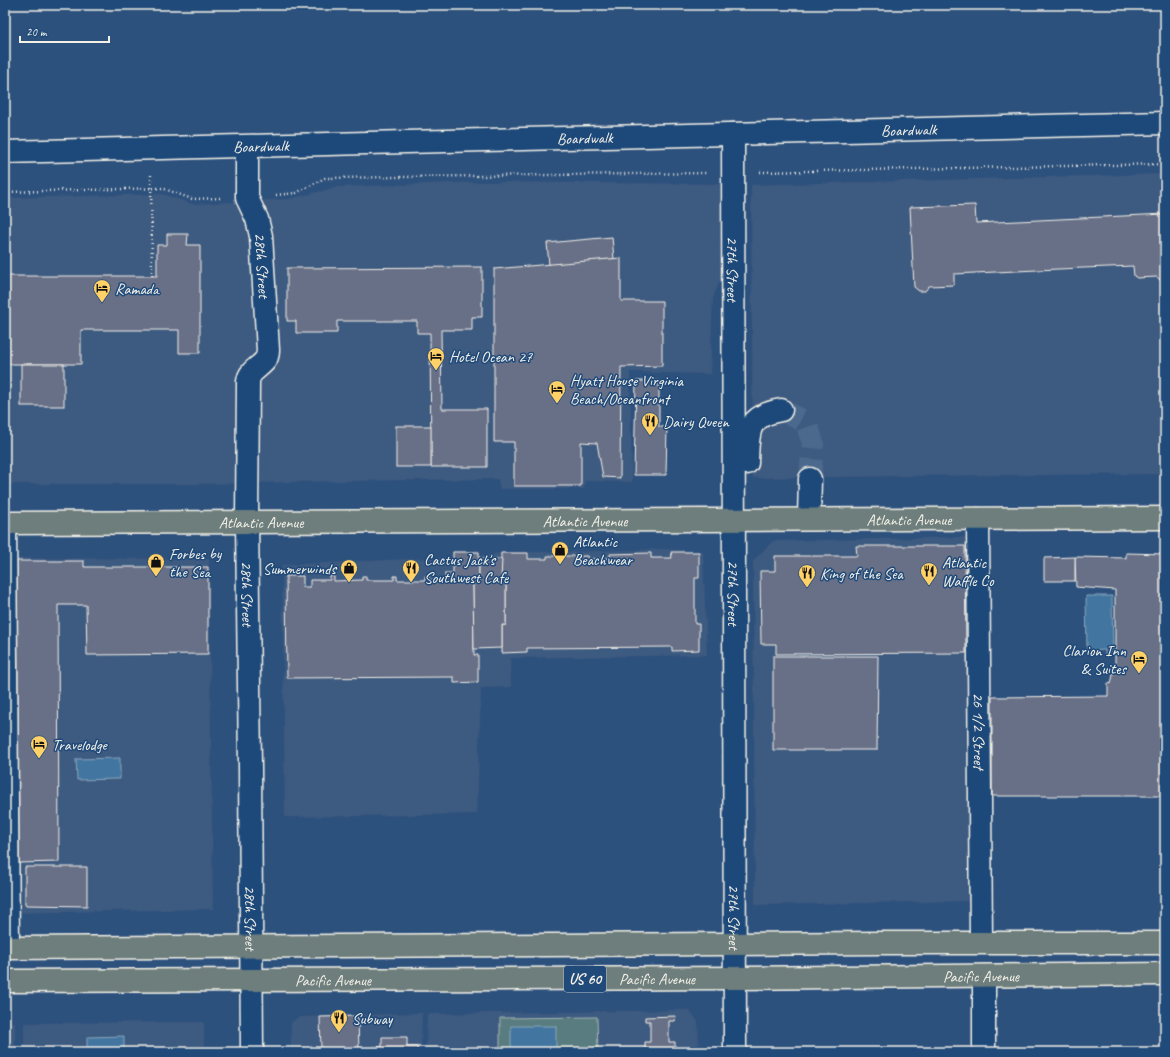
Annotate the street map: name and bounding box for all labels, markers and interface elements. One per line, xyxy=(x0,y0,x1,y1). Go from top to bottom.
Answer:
scale bar xyxy=(20,18,109,44)
text: 20 m xyxy=(26,24,48,40)
street label: Boardwalk xyxy=(881,120,938,141)
street label: Boardwalk xyxy=(557,128,614,149)
street label: Boardwalk xyxy=(233,136,290,157)
street label: 28th Street xyxy=(250,232,274,300)
street label: 27th Street xyxy=(722,236,742,303)
hotel icon: Ramada xyxy=(92,278,112,303)
place label: Ramada xyxy=(115,279,160,299)
hotel icon: Hotel Ocean 27 xyxy=(426,346,446,371)
place label: Hotel Ocean 27 xyxy=(449,347,533,367)
place label: Hyatt House Virginia Beach/Oceanfront xyxy=(570,371,684,409)
hotel icon: Hyatt House Virginia Beach/Oceanfront xyxy=(547,379,567,404)
restaurant icon: Dairy Queen xyxy=(640,411,660,436)
place label: Dairy Queen xyxy=(663,412,729,432)
street label: Atlantic Avenue xyxy=(867,510,953,530)
street label: Atlantic Avenue xyxy=(543,511,629,532)
street label: Atlantic Avenue xyxy=(219,513,305,533)
place label: Atlantic Beachwear xyxy=(573,532,634,570)
shop icon: Atlantic Beachwear xyxy=(550,540,570,565)
place label: Forbes by the Sea xyxy=(169,544,223,582)
place label: Cactus Jack's Southwest Cafe xyxy=(424,550,510,588)
shop icon: Forbes by the Sea xyxy=(146,552,166,577)
place label: Atlantic Waffle Co xyxy=(942,553,995,591)
shop icon: Summerwinds xyxy=(339,558,359,583)
restaurant icon: Cactus Jack's Southwest Cafe xyxy=(401,558,421,583)
place label: Summerwinds xyxy=(263,559,338,579)
street label: 27th Street xyxy=(723,560,743,627)
street label: 28th Street xyxy=(236,561,257,628)
restaurant icon: Atlantic Waffle Co xyxy=(919,561,939,586)
restaurant icon: King of the Sea xyxy=(797,563,817,588)
place label: King of the Sea xyxy=(820,564,904,584)
place label: Clarion Inn & Suites xyxy=(1063,641,1128,679)
hotel icon: Clarion Inn & Suites xyxy=(1129,649,1149,674)
street label: 26 1/2 Street xyxy=(968,693,989,772)
hotel icon: Travelodge xyxy=(29,734,49,759)
place label: Travelodge xyxy=(52,735,109,755)
street label: 27th Street xyxy=(724,884,744,951)
street label: 28th Street xyxy=(240,885,260,952)
road number: US 60 xyxy=(564,966,606,992)
street label: Pacific Avenue xyxy=(943,966,1021,987)
street label: Pacific Avenue xyxy=(619,969,697,989)
street label: Pacific Avenue xyxy=(295,970,373,991)
restaurant icon: Subway xyxy=(329,1008,349,1033)
place label: Subway xyxy=(352,1009,394,1029)

